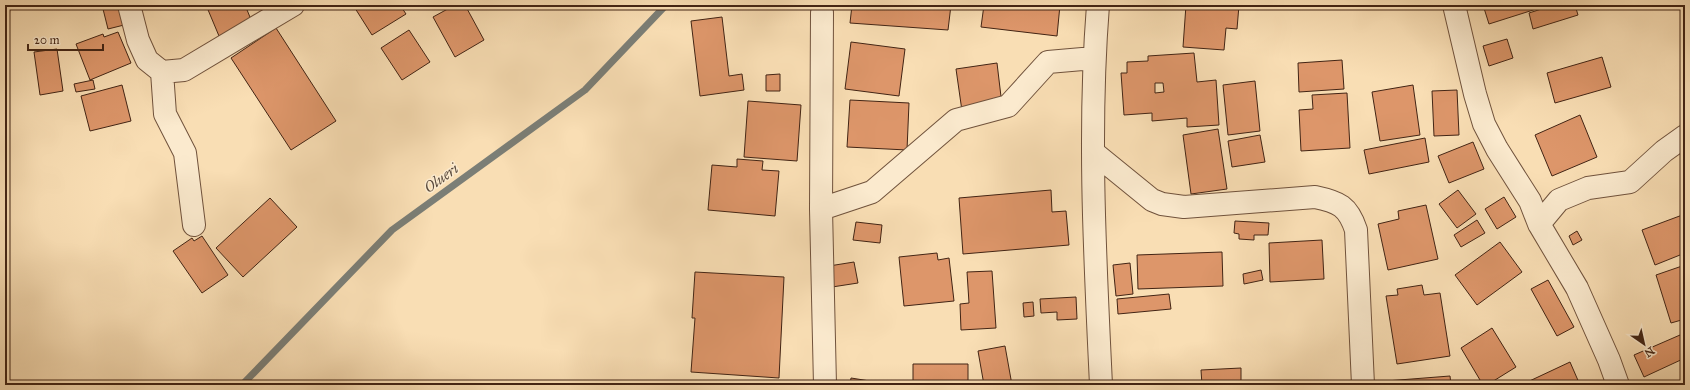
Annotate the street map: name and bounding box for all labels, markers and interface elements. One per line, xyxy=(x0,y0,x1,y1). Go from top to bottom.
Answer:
scale bar xyxy=(28,26,103,52)
text: 20 m xyxy=(34,33,60,47)
water label: Olueri xyxy=(420,159,462,197)
north arrow xyxy=(1624,324,1664,364)
text: N xyxy=(1641,344,1657,360)

